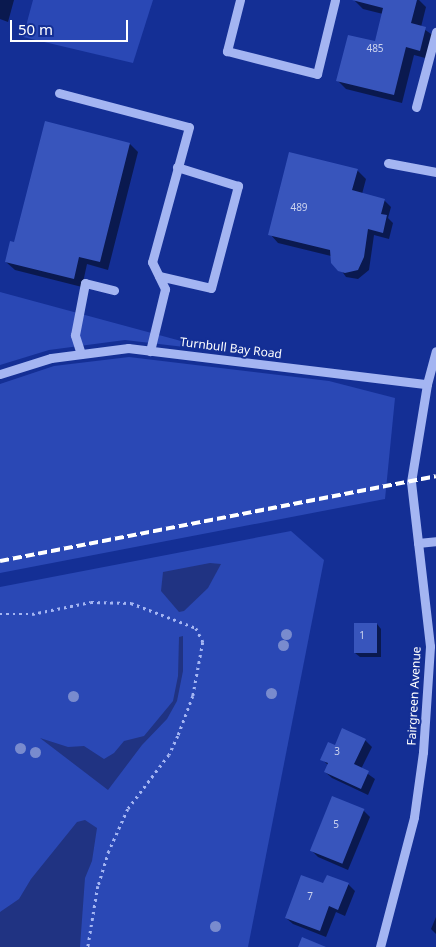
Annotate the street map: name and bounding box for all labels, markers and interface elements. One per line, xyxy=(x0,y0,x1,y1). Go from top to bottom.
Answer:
scale bar xyxy=(12,10,130,42)
text: 50 m xyxy=(18,19,53,39)
house number: 485 xyxy=(366,43,384,55)
house number: 489 xyxy=(290,202,308,214)
street label: Turnbull Bay Road xyxy=(179,335,283,361)
house number: 1 xyxy=(359,630,365,642)
street label: Fairgreen Avenue xyxy=(404,646,424,746)
house number: 3 xyxy=(334,746,340,758)
house number: 5 xyxy=(333,819,339,831)
house number: 7 xyxy=(307,891,313,903)

